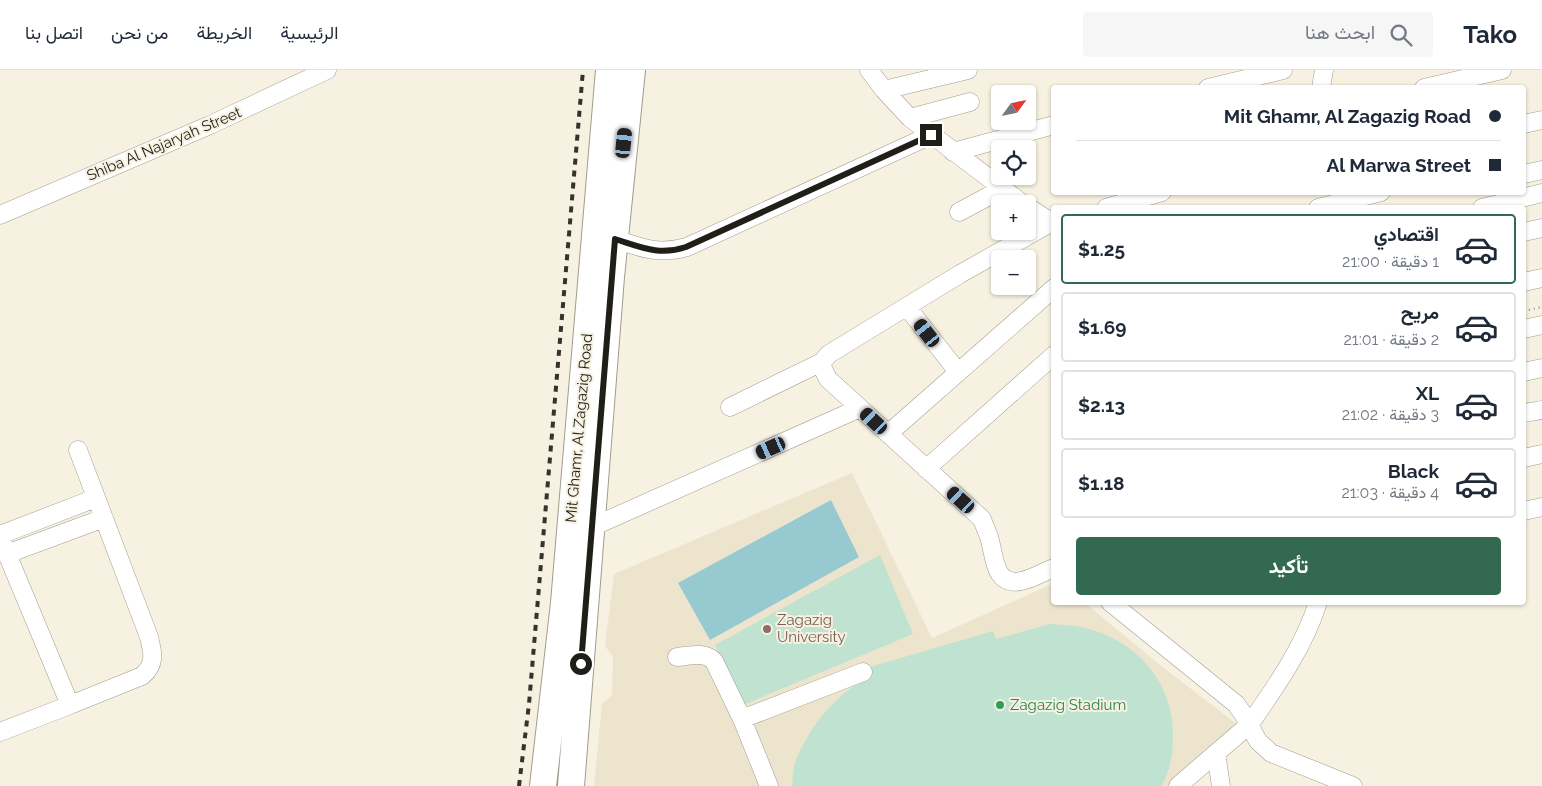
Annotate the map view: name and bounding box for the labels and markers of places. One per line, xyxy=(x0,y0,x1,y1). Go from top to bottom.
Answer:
place label: Zagazig University xyxy=(777,611,846,646)
marker: Zagazig University xyxy=(761,623,773,635)
place label: Zagazig Stadium xyxy=(1010,696,1126,714)
marker: Zagazig Stadium xyxy=(994,699,1006,711)

